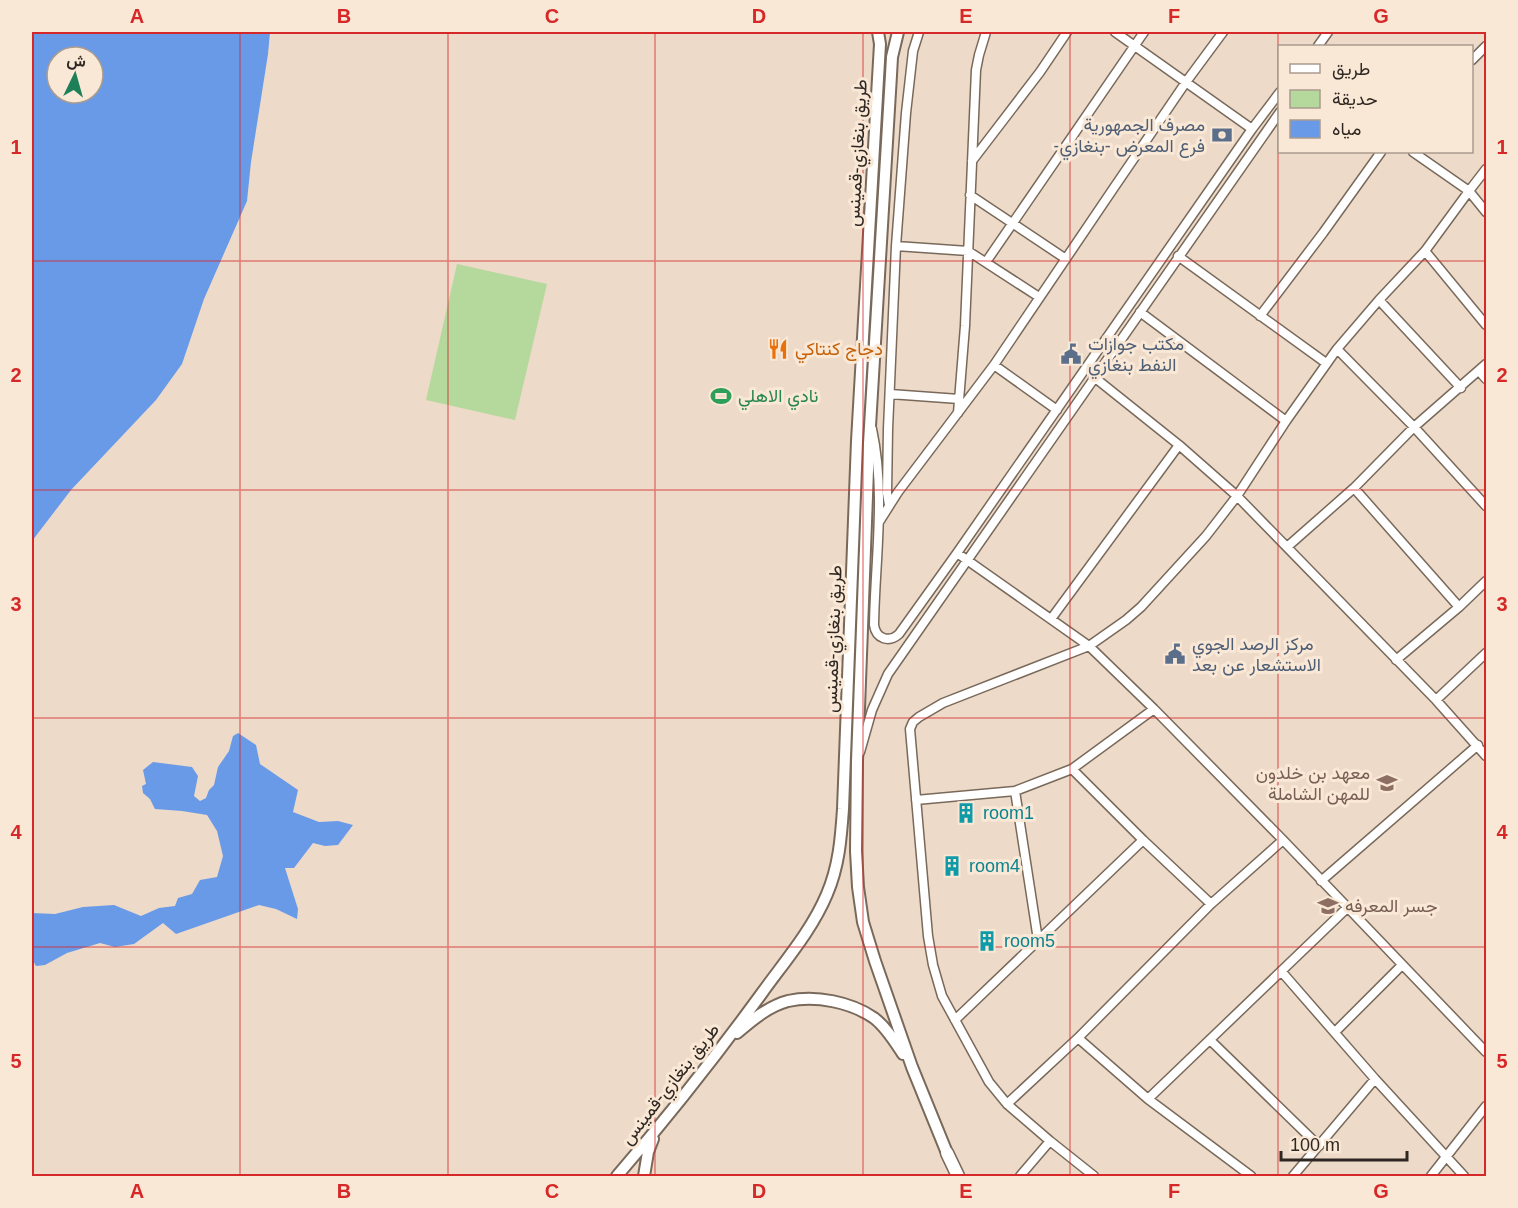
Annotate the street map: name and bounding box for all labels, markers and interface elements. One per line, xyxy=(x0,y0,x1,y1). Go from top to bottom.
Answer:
text: A xyxy=(130,5,144,27)
text: B xyxy=(337,5,351,27)
text: C xyxy=(545,5,559,27)
text: D xyxy=(752,5,766,27)
text: E xyxy=(959,5,973,27)
text: F xyxy=(1168,5,1180,27)
text: G xyxy=(1373,5,1389,27)
north arrow xyxy=(45,45,105,105)
legend xyxy=(1278,45,1473,153)
text: ش xyxy=(66,51,87,71)
text: طريق xyxy=(1332,59,1370,80)
street label: طريق بنغازي-قمينس xyxy=(843,79,876,228)
text: حديقة xyxy=(1332,89,1378,109)
place label: مصرف الجمهورية -فرع المعرض -بنغازي xyxy=(1053,115,1205,161)
text: مياه xyxy=(1332,119,1361,139)
bank icon: مصرف الجمهورية -فرع المعرض -بنغازي xyxy=(1210,123,1234,147)
text: 1 xyxy=(10,136,22,158)
text: 1 xyxy=(1496,136,1508,158)
place label: مكتب جوازات النفط بنغازي xyxy=(1088,334,1184,380)
restaurant icon: دجاج كنتاكي xyxy=(766,337,790,361)
place label: دجاج كنتاكي xyxy=(795,339,883,364)
public building icon: مكتب جوازات النفط بنغازي xyxy=(1059,342,1083,366)
text: 2 xyxy=(10,364,22,386)
text: 2 xyxy=(1496,364,1508,386)
sports icon: نادي الاهلي xyxy=(709,384,733,408)
place label: نادي الاهلي xyxy=(738,386,818,411)
street label: طريق بنغازي-قمينس xyxy=(820,565,851,713)
text: 3 xyxy=(10,593,22,615)
text: 3 xyxy=(1496,593,1508,615)
place label: مركز الرصد الجوي الاستشعار عن بعد xyxy=(1192,634,1321,676)
public building icon: مركز الرصد الجوي الاستشعار عن بعد xyxy=(1163,642,1187,666)
place label: معهد بن خلدون للمهن الشاملة xyxy=(1256,763,1370,805)
school or university icon: معهد بن خلدون للمهن الشاملة xyxy=(1375,771,1399,795)
building icon: room1 xyxy=(954,801,978,825)
place label: room1 xyxy=(983,803,1034,823)
text: 4 xyxy=(10,821,22,843)
text: 4 xyxy=(1496,821,1508,843)
building icon: room4 xyxy=(940,854,964,878)
place label: room4 xyxy=(969,856,1020,876)
school or university icon: جسر المعرفه xyxy=(1316,894,1340,918)
place label: جسر المعرفه xyxy=(1345,896,1437,917)
building icon: room5 xyxy=(975,929,999,953)
place label: room5 xyxy=(1004,931,1055,951)
street label: طريق بنغازي-قمينس xyxy=(617,1020,727,1151)
text: 5 xyxy=(10,1050,22,1072)
text: 5 xyxy=(1496,1050,1508,1072)
scale bar xyxy=(1281,1124,1407,1162)
text: 100 m xyxy=(1290,1135,1340,1155)
text: A xyxy=(130,1180,144,1202)
text: B xyxy=(337,1180,351,1202)
text: C xyxy=(545,1180,559,1202)
text: D xyxy=(752,1180,766,1202)
text: E xyxy=(959,1180,973,1202)
text: F xyxy=(1168,1180,1180,1202)
text: G xyxy=(1373,1180,1389,1202)

